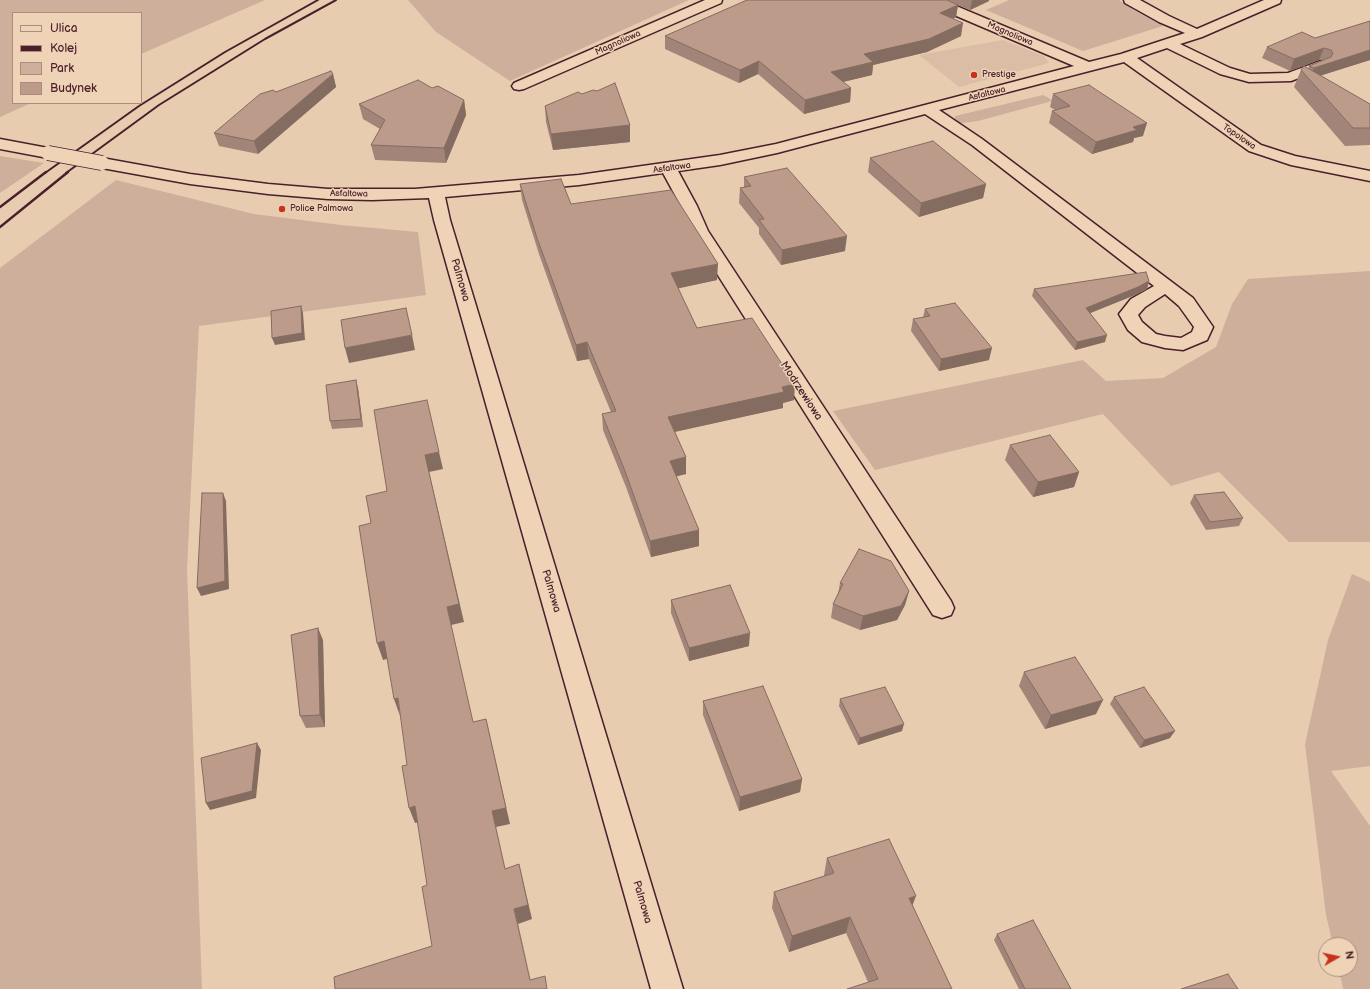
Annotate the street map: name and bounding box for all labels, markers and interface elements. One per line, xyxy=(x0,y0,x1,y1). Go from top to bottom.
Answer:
legend xyxy=(12,12,142,104)
street label: Magnoliowa xyxy=(986,20,1034,48)
text: Ulica xyxy=(50,21,77,36)
street label: Magnoliowa xyxy=(594,28,642,58)
text: Kolej xyxy=(50,41,77,56)
text: Park xyxy=(50,61,74,76)
marker: Prestige xyxy=(969,70,979,80)
place label: Prestige xyxy=(982,70,1016,80)
text: Budynek xyxy=(50,81,97,96)
street label: Asfaltowa xyxy=(967,84,1007,104)
street label: Topolowa xyxy=(1220,122,1258,152)
street label: Asfaltowa xyxy=(653,160,691,176)
street label: Asfaltowa xyxy=(330,188,368,200)
marker: Police Palmowa xyxy=(277,204,287,214)
place label: Police Palmowa xyxy=(290,204,353,214)
street label: Palmowa xyxy=(448,257,472,303)
street label: Modrzewiowa xyxy=(777,359,825,423)
street label: Palmowa xyxy=(539,568,563,614)
street label: Palmowa xyxy=(630,879,654,925)
north arrow xyxy=(1318,937,1358,977)
text: N xyxy=(1342,950,1356,960)

